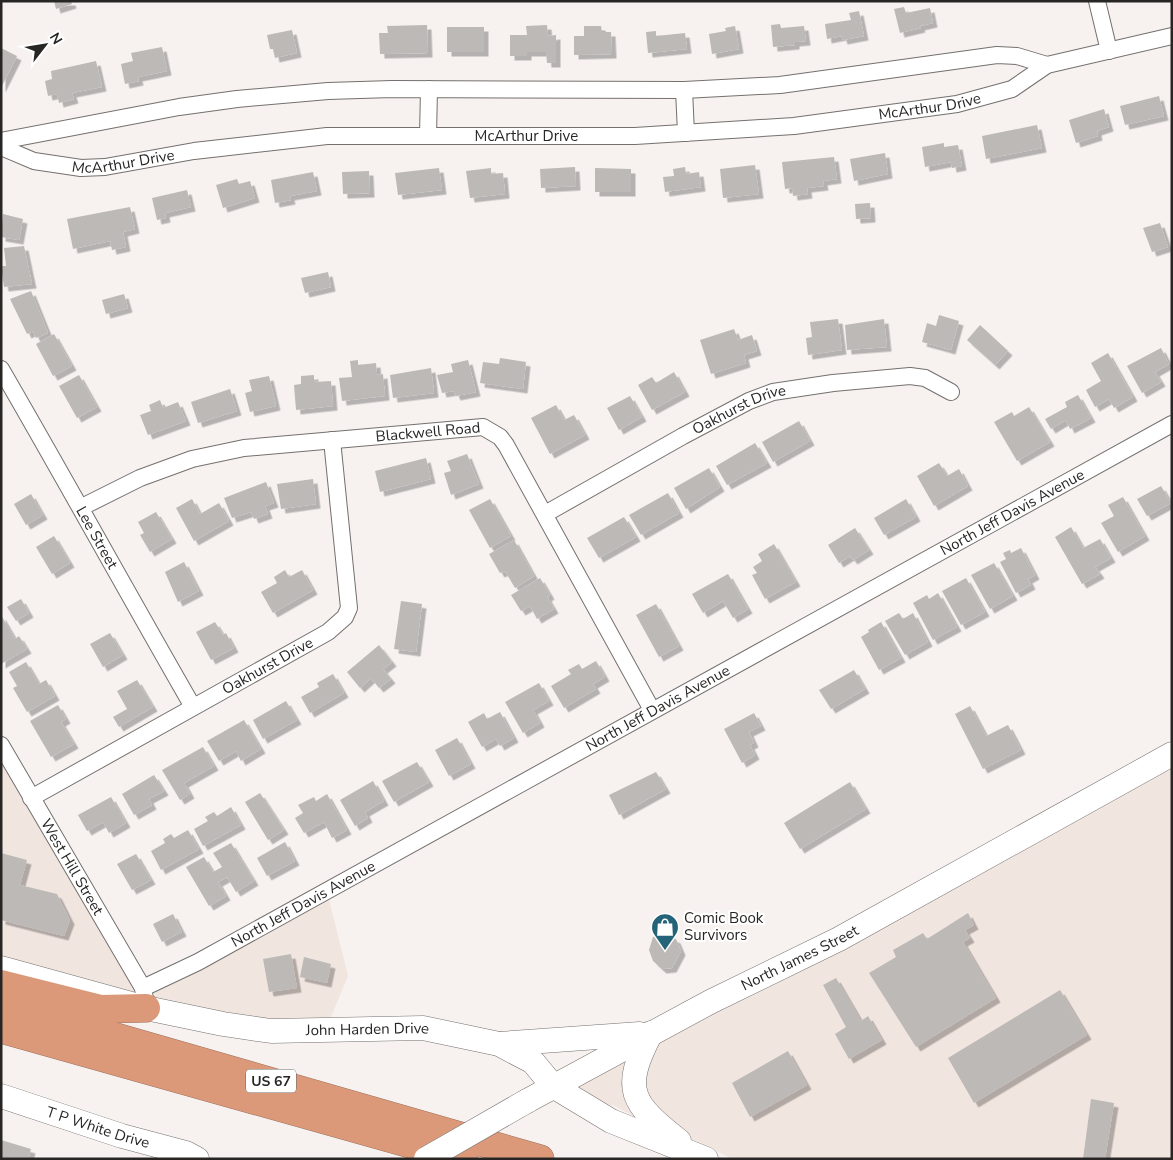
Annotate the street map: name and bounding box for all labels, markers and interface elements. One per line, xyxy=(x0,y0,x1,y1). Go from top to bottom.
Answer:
north arrow xyxy=(20,20,70,70)
text: N xyxy=(45,29,67,48)
street label: McArthur Drive xyxy=(877,88,983,125)
street label: McArthur Drive xyxy=(475,126,578,146)
street label: McArthur Drive xyxy=(70,145,176,178)
street label: Oakhurst Drive xyxy=(689,380,787,439)
street label: Blackwell Road xyxy=(375,417,481,446)
street label: North Jeff Davis Avenue xyxy=(937,464,1088,560)
street label: Lee Street xyxy=(71,503,123,573)
street label: Oakhurst Drive xyxy=(219,632,317,699)
street label: North Jeff Davis Avenue xyxy=(582,660,733,756)
street label: West Hill Street xyxy=(36,815,109,919)
street label: North Jeff Davis Avenue xyxy=(228,856,379,952)
place label: Comic Book Survivors xyxy=(684,908,764,945)
shop icon: Comic Book Survivors xyxy=(650,912,680,951)
street label: North James Street xyxy=(738,920,863,995)
street label: John Harden Drive xyxy=(304,1018,431,1040)
road number: US 67 xyxy=(246,1070,296,1092)
street label: T P White Drive xyxy=(44,1102,152,1153)

